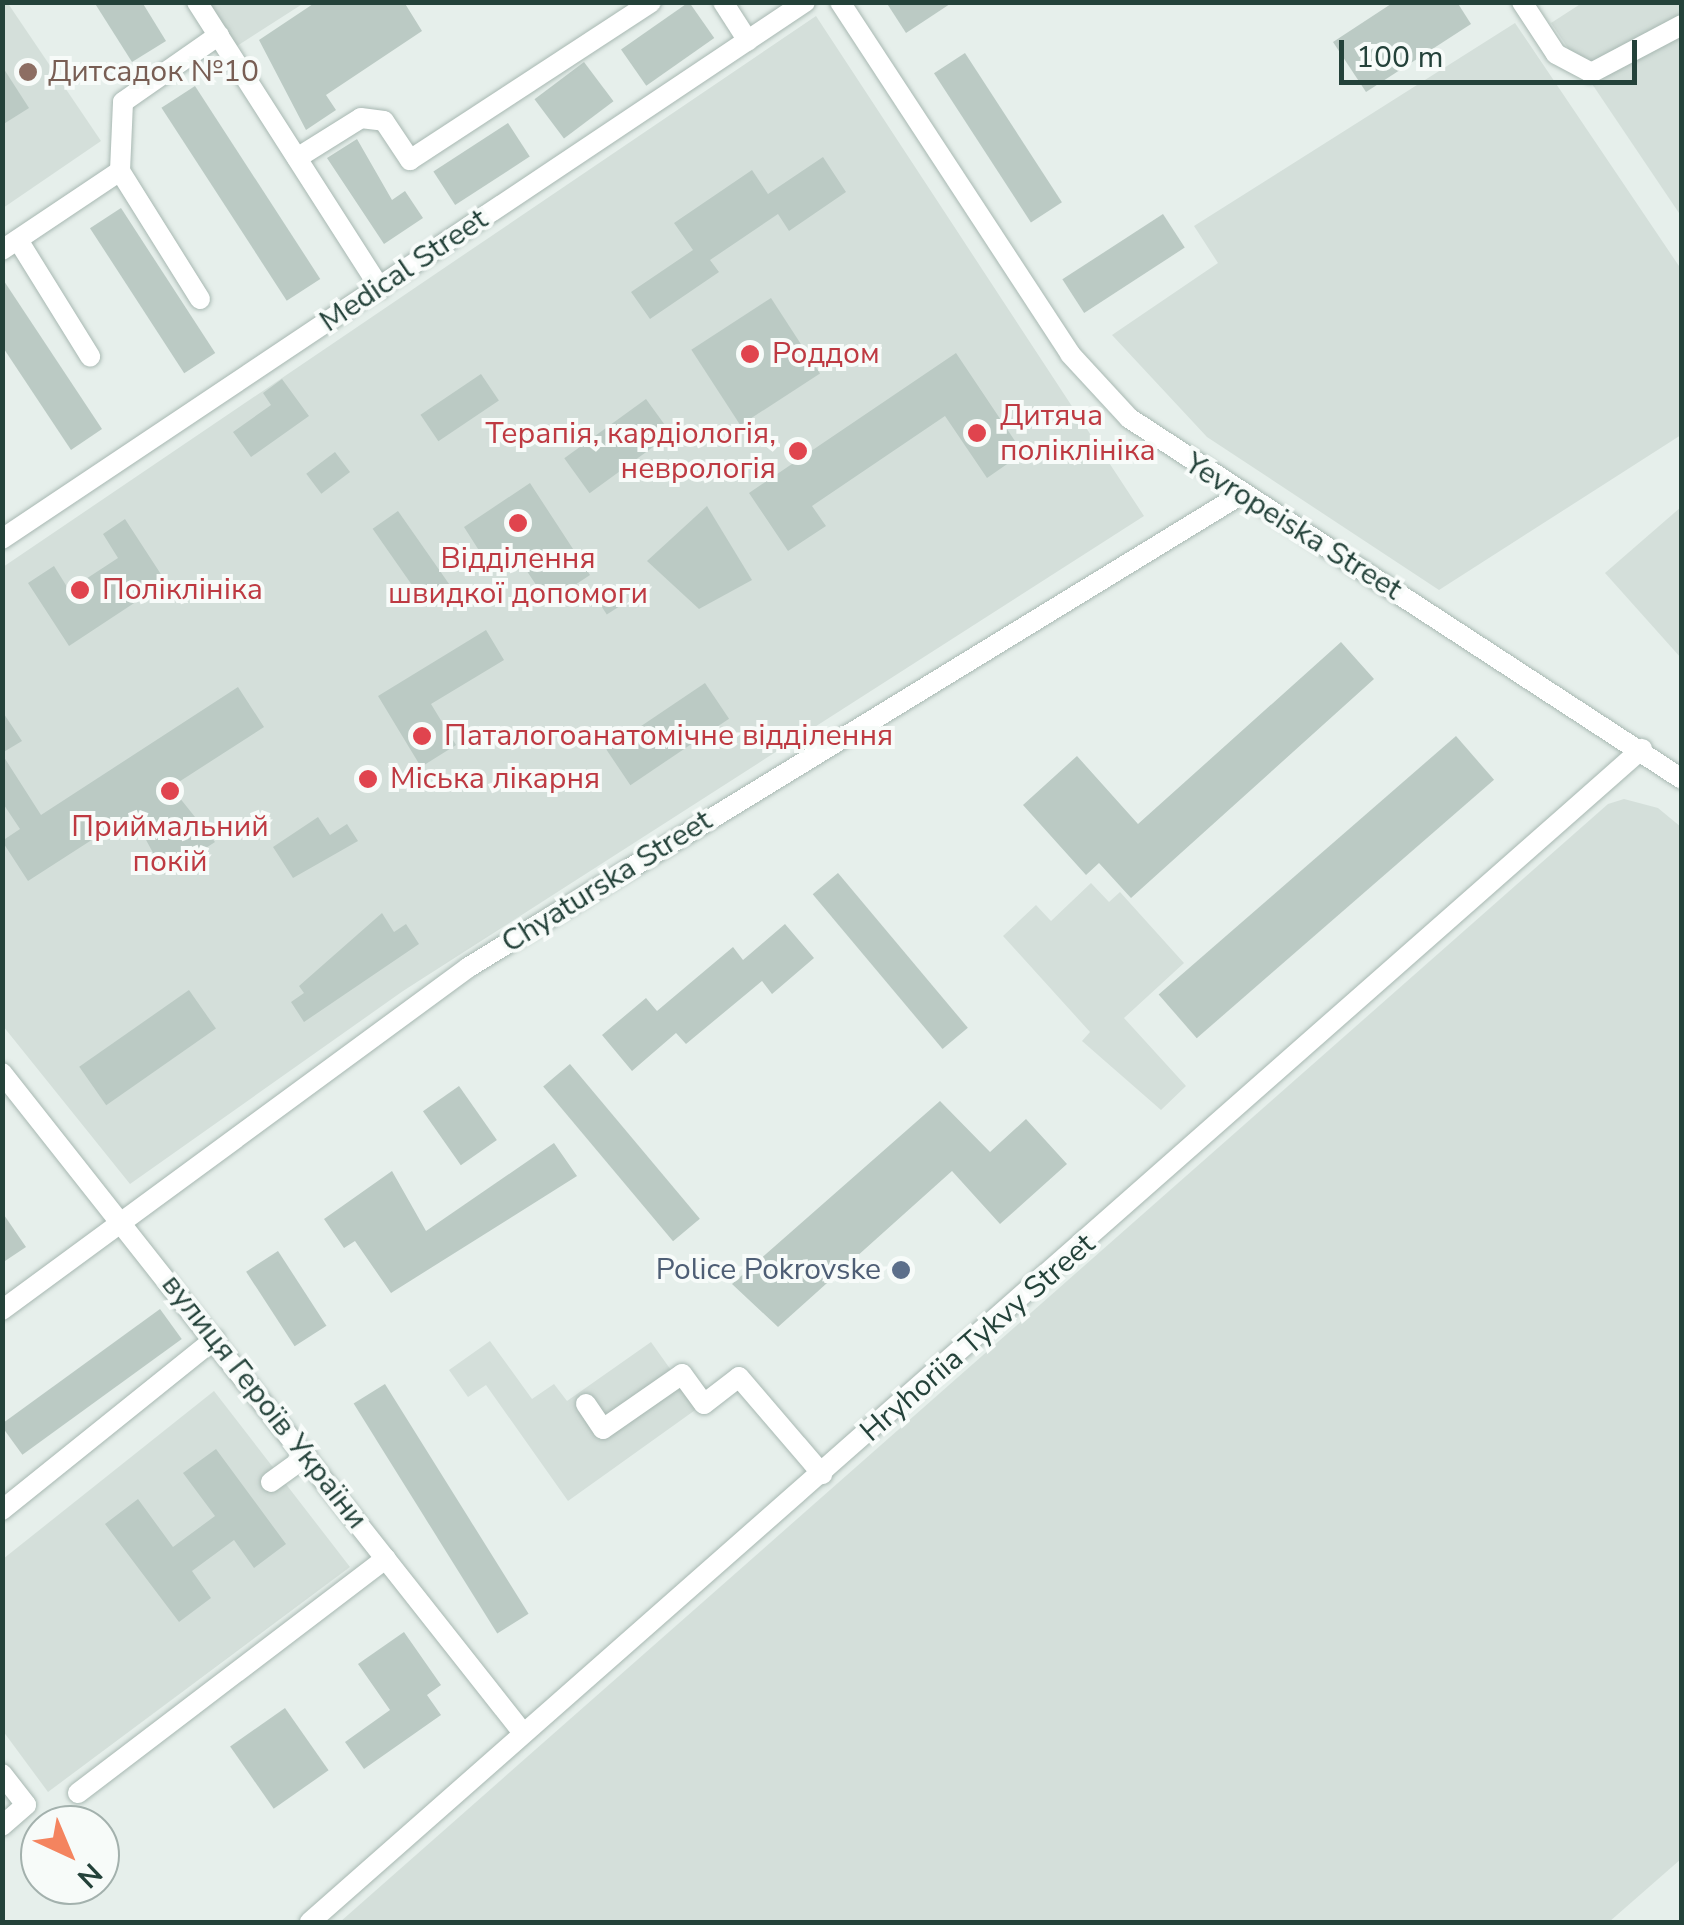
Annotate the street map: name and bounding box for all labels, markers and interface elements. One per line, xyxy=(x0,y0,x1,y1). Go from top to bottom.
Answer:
scale bar xyxy=(1344,20,1642,82)
text: 100 m xyxy=(1356,37,1443,78)
place label: Дитсадок №10 xyxy=(48,54,259,90)
marker: Дитсадок №10 xyxy=(17,61,39,83)
street label: Medical Street xyxy=(313,202,495,340)
place label: Роддом xyxy=(772,336,880,372)
marker: Роддом xyxy=(737,341,763,367)
place label: Дитяча поліклініка xyxy=(1000,398,1156,468)
place label: Терапія, кардіологія, неврологія xyxy=(486,416,776,486)
marker: Дитяча поліклініка xyxy=(964,420,990,446)
marker: Терапія, кардіологія, неврологія xyxy=(785,438,811,464)
street label: Yevropeiska Street xyxy=(1178,446,1408,608)
marker: Відділення швидкої допомоги xyxy=(505,510,531,536)
place label: Відділення швидкої допомоги xyxy=(388,541,648,612)
place label: Поліклініка xyxy=(102,572,263,608)
marker: Поліклініка xyxy=(67,577,93,603)
place label: Паталогоанатомічне відділення xyxy=(444,718,893,754)
marker: Паталогоанатомічне відділення xyxy=(409,723,435,749)
place label: Мiська лiкарня xyxy=(390,761,600,797)
marker: Мiська лiкарня xyxy=(355,766,381,792)
marker: Приймальний покій xyxy=(157,778,183,804)
street label: Chyaturska Street xyxy=(495,803,719,961)
place label: Приймальний покій xyxy=(71,809,269,880)
street label: Hryhoriia Tykvy Street xyxy=(853,1226,1103,1450)
place label: Police Pokrovske xyxy=(656,1252,881,1288)
marker: Police Pokrovske xyxy=(890,1259,912,1281)
street label: вулиця Героїв України xyxy=(154,1268,374,1536)
north arrow xyxy=(20,1805,120,1905)
text: N xyxy=(69,1854,110,1896)

